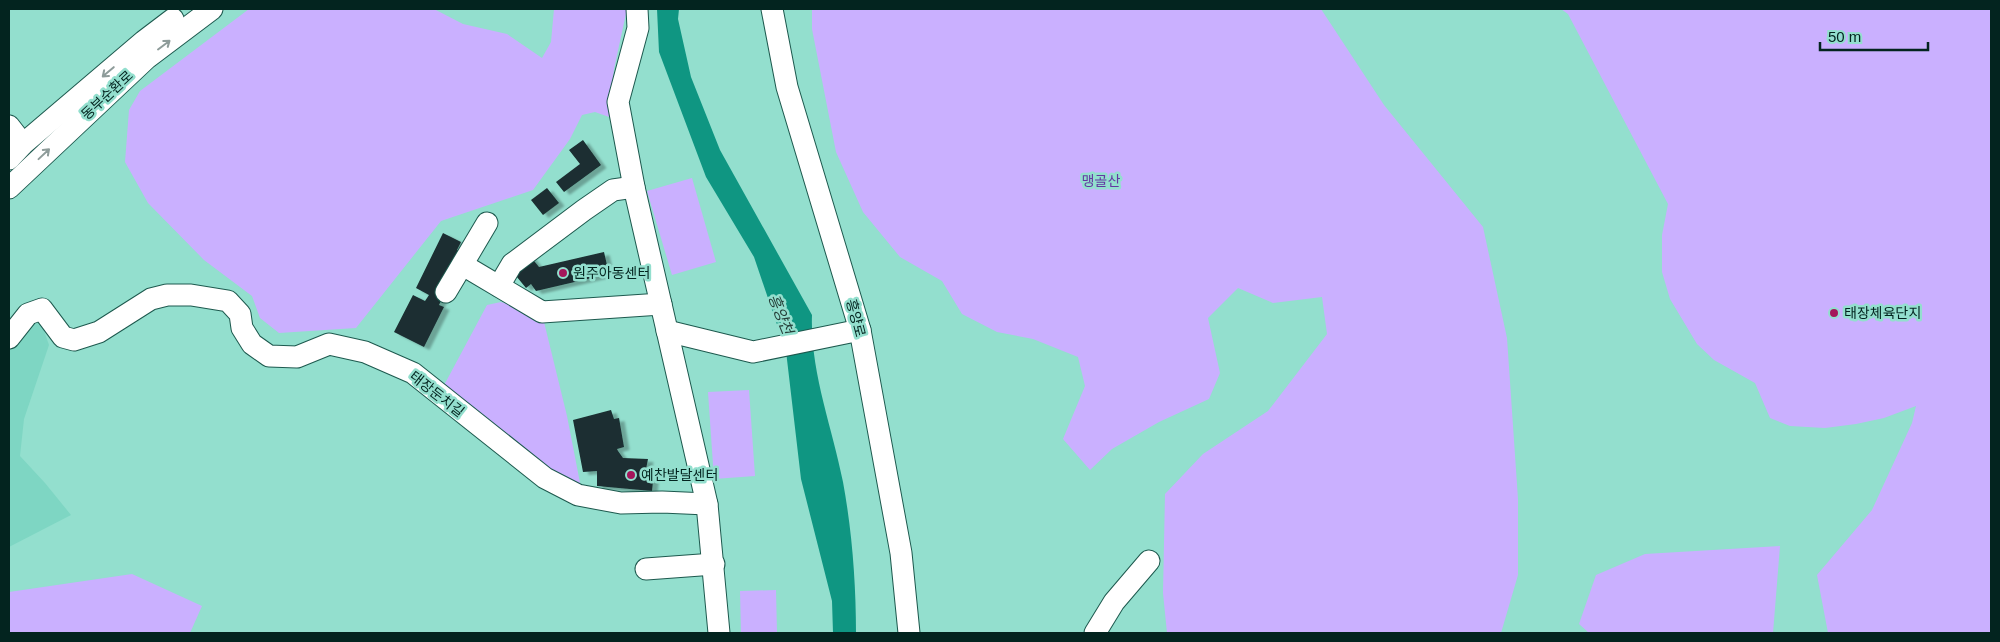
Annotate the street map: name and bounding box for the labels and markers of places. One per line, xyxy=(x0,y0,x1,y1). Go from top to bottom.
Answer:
place label: 원주아동센터 xyxy=(573,265,650,281)
marker: 원주아동센터 xyxy=(557,267,569,279)
place label: 태장체육단지 xyxy=(1844,305,1921,321)
marker: 태장체육단지 xyxy=(1828,307,1840,319)
place label: 예찬발달센터 xyxy=(641,467,718,483)
marker: 예찬발달센터 xyxy=(625,469,637,481)

